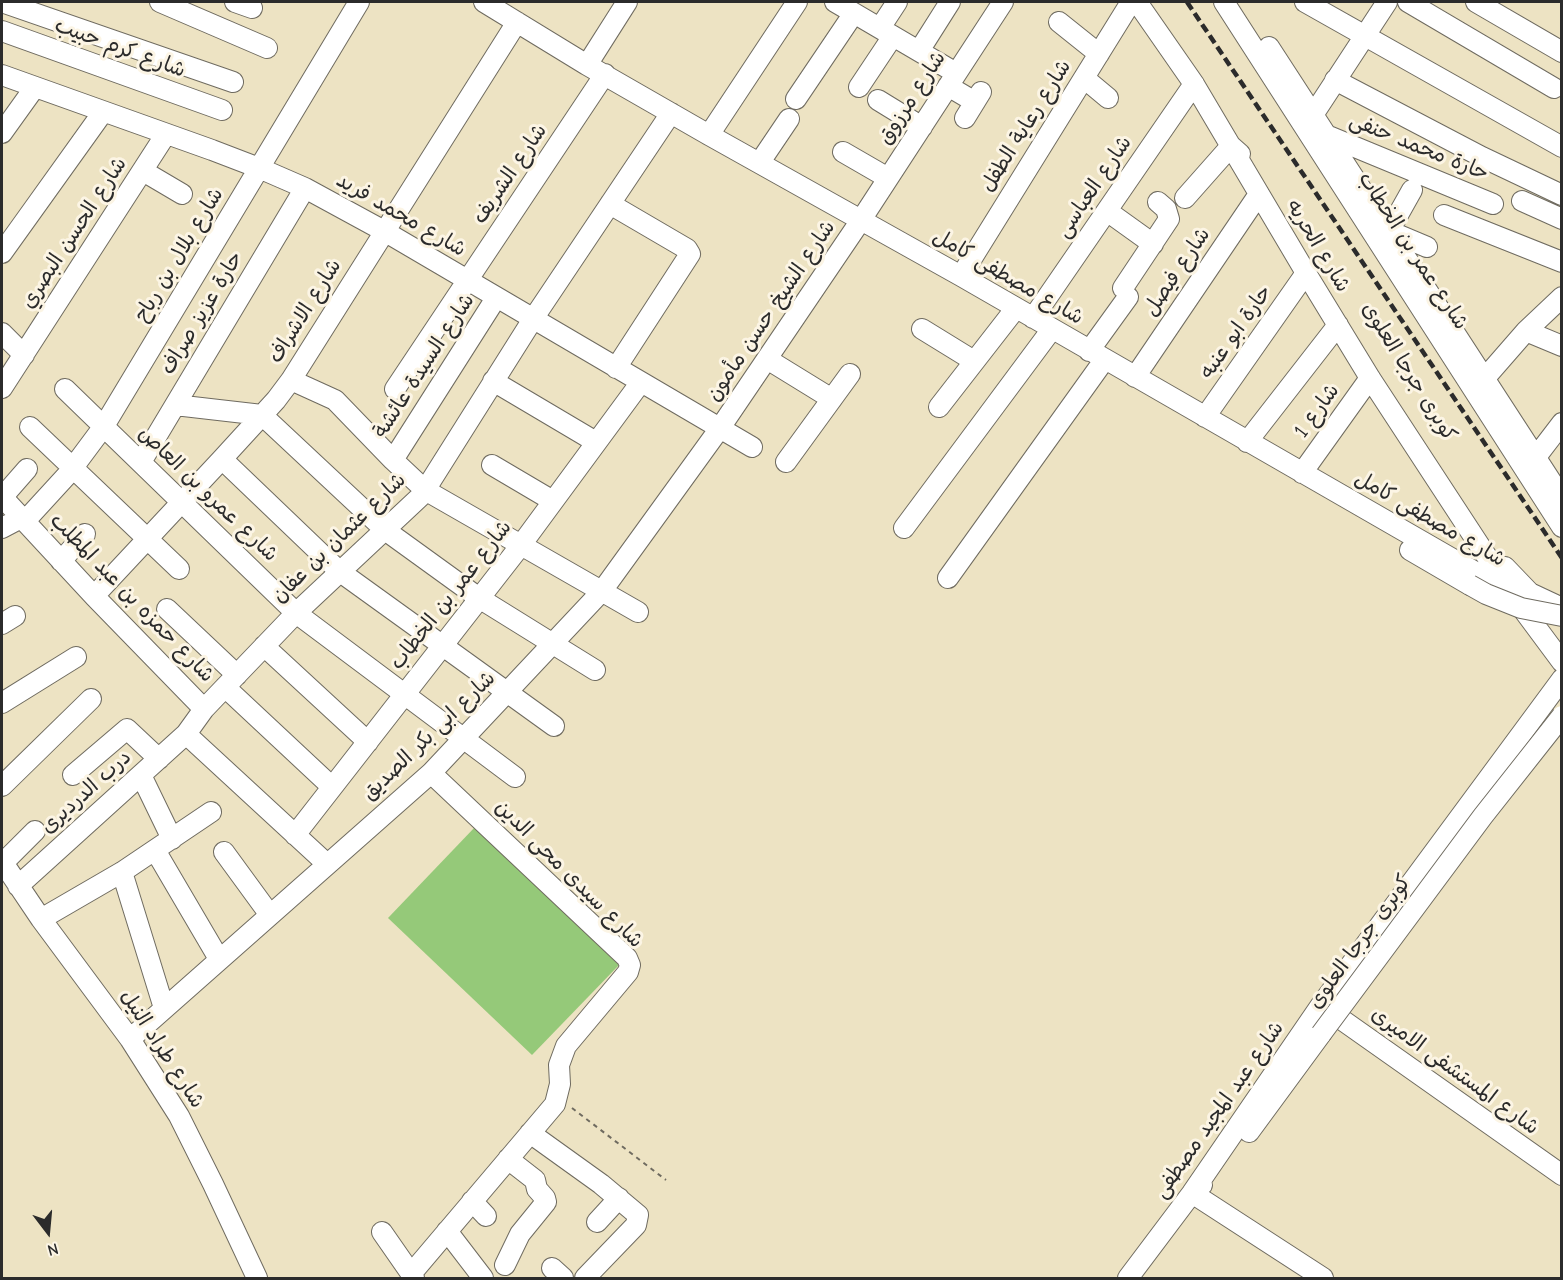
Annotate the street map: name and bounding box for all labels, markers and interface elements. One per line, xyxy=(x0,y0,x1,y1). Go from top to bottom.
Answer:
street label: شارع كرم حبيب xyxy=(51,13,189,83)
street label: شارع مرزوق xyxy=(872,47,952,149)
street label: شارع رعاية الطفل xyxy=(975,55,1077,197)
street label: حارة محمد حنفى xyxy=(1346,108,1492,186)
street label: شارع الشريف xyxy=(467,119,553,229)
street label: شارع العباسى xyxy=(1051,131,1137,243)
street label: شارع الحسن البصري xyxy=(16,153,132,313)
street label: شارع عمر بن الخطاب xyxy=(1353,167,1473,335)
street label: شارع محمد فريد xyxy=(332,168,470,262)
street label: شارع بلال بن رباح xyxy=(129,183,229,327)
street label: شارع الحريه xyxy=(1281,195,1355,297)
street label: شارع الشيخ حسن مأمون xyxy=(701,216,841,406)
street label: شارع فيصل xyxy=(1138,223,1216,321)
street label: شارع مصطفى كامل xyxy=(928,224,1088,330)
street label: حارة عزيز صراف xyxy=(155,247,249,379)
street label: شارع الاشراف xyxy=(263,254,347,368)
street label: حارة ابو عنبه xyxy=(1195,280,1277,384)
street label: شارع السيدة عائشة xyxy=(368,289,480,443)
street label: كوبرى جرجا العلوى xyxy=(1356,298,1462,446)
street label: شارع 1 xyxy=(1289,379,1345,443)
street label: شارع عمرو بن العاص xyxy=(133,421,283,567)
street label: شارع مصطفى كامل xyxy=(1350,466,1510,572)
street label: شارع عثمان بن عفان xyxy=(267,468,411,608)
street label: شارع حمزه بن عبد المطلب xyxy=(45,508,219,688)
street label: شارع عمر بن الخطاب xyxy=(385,515,517,675)
street label: شارع ابى بكر الصديق xyxy=(357,666,501,806)
street label: درب الدرديرى xyxy=(36,745,136,839)
street label: شارع سيدى محى الدين xyxy=(490,795,648,953)
street label: كوبرى جرجا العلوى xyxy=(1303,870,1417,1014)
street label: شارع طراد النيل xyxy=(114,985,210,1113)
street label: شارع المستشفى الاميرى xyxy=(1366,1002,1544,1140)
street label: شارع عبد المجيد مصطفى xyxy=(1148,1017,1290,1203)
north arrow xyxy=(18,1202,78,1262)
text: N xyxy=(45,1239,60,1259)

